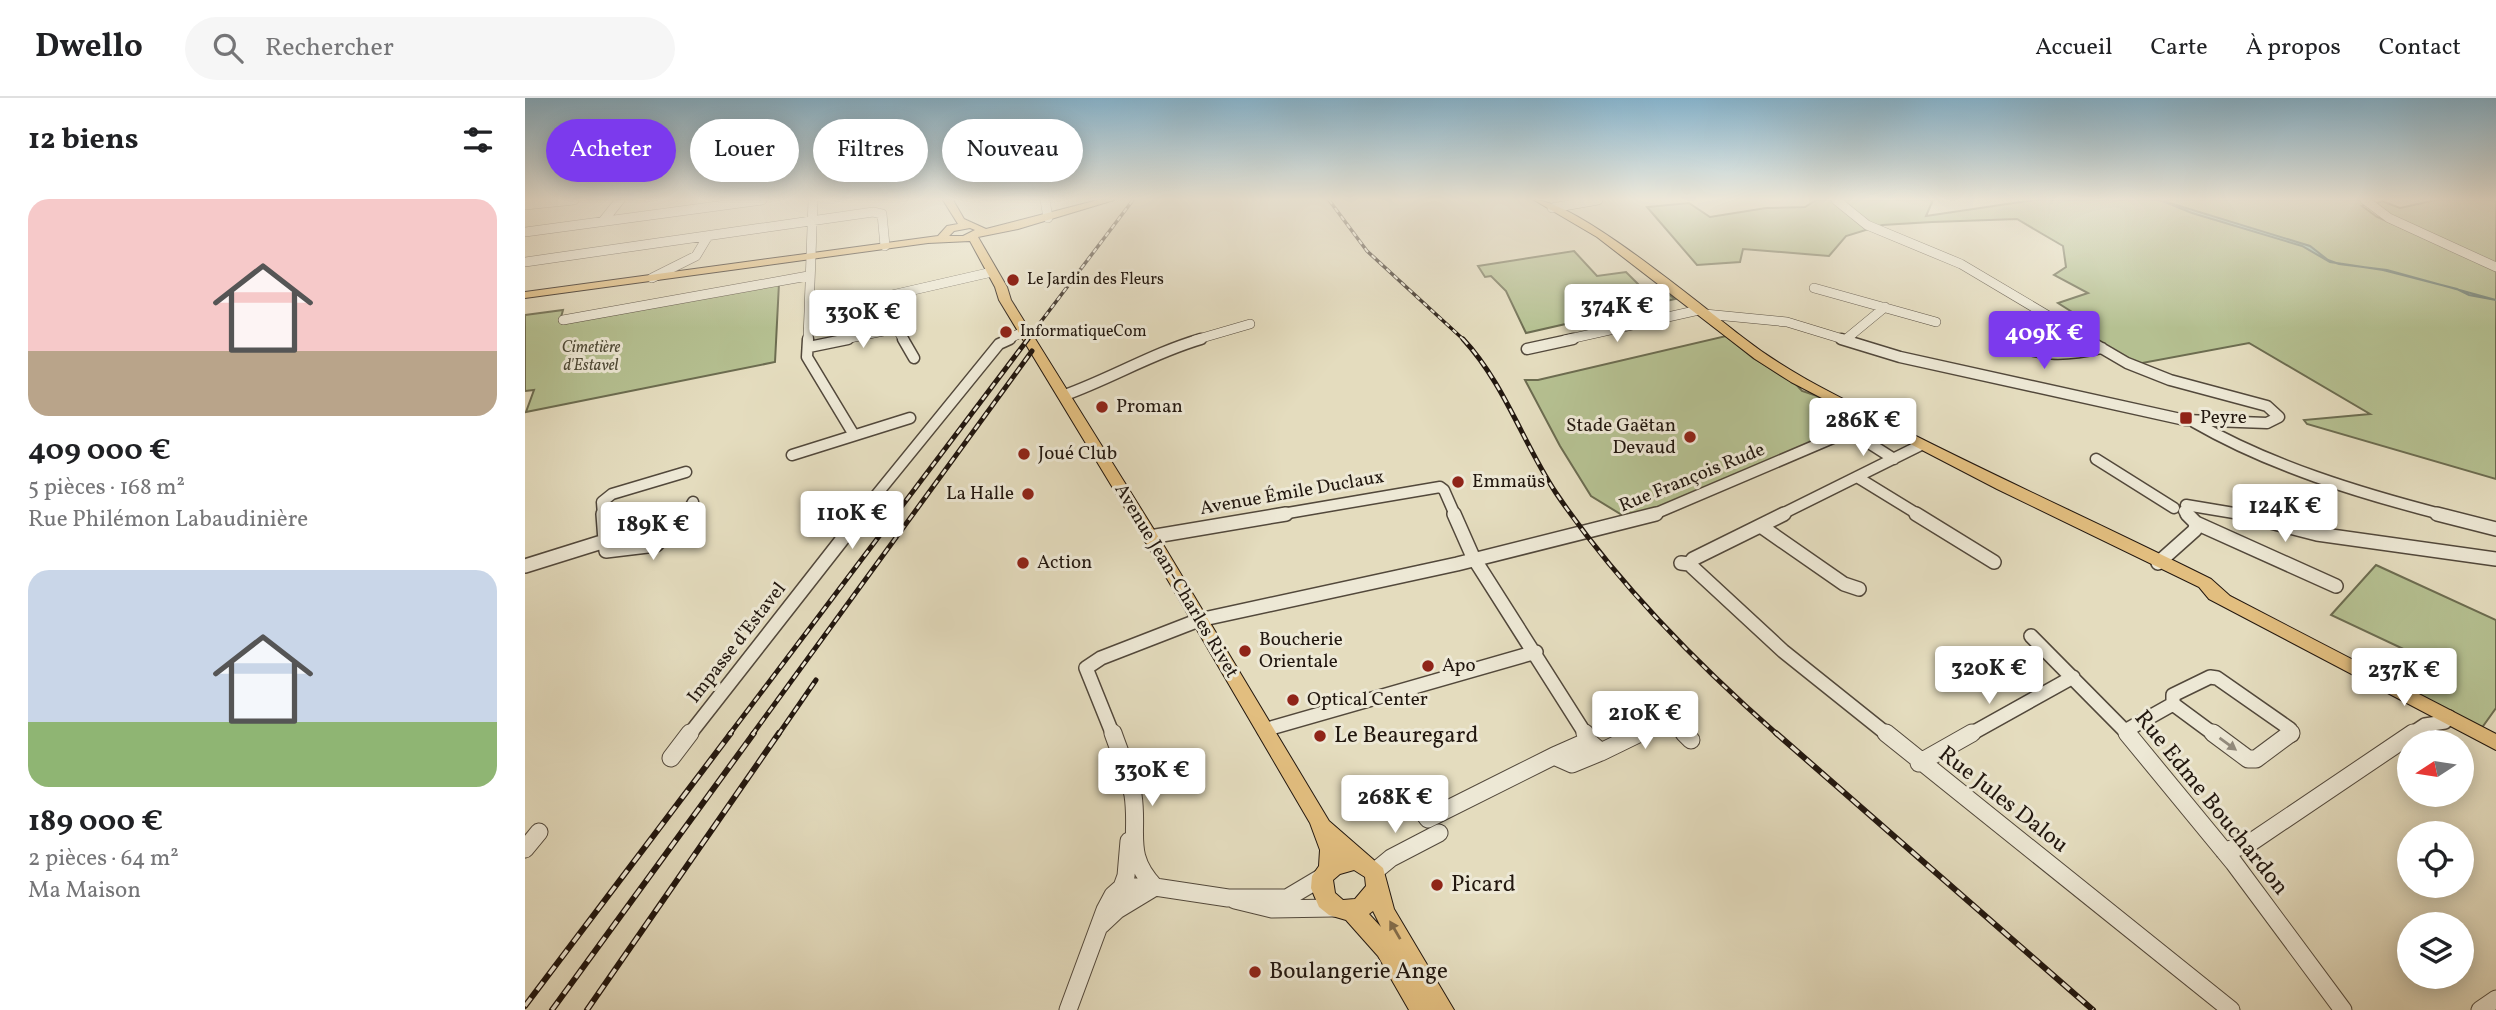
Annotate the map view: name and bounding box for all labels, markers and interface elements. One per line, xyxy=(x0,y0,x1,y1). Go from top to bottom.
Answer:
search box xyxy=(185,17,675,80)
text: Dwello xyxy=(35,25,143,71)
icon: search xyxy=(209,29,247,67)
text: Rechercher xyxy=(265,30,394,66)
text: Accueil xyxy=(2035,31,2112,65)
text: Carte xyxy=(2150,31,2208,65)
text: À propos xyxy=(2246,31,2341,65)
text: Contact xyxy=(2379,31,2461,65)
text: 12 biens xyxy=(28,119,139,161)
chip: Acheter xyxy=(546,119,676,182)
chip: Louer xyxy=(690,119,799,182)
chip: Filtres xyxy=(813,119,928,182)
chip: Nouveau xyxy=(942,119,1083,182)
icon: filters xyxy=(459,121,497,159)
icon: home xyxy=(200,245,326,371)
place label: Le Jardin des Fleurs xyxy=(1027,269,1164,291)
marker: Le Jardin des Fleurs xyxy=(1005,272,1021,288)
pin: 374K € xyxy=(1560,285,1674,344)
pin: 330K € xyxy=(806,290,920,350)
text: 374K € xyxy=(1580,291,1654,323)
text: 330K € xyxy=(825,297,901,329)
pin: 409K € xyxy=(1987,312,2101,371)
text: 409K € xyxy=(2005,318,2083,350)
place label: InformatiqueCom xyxy=(1020,321,1147,343)
marker: InformatiqueCom xyxy=(998,324,1014,340)
park label: Cimetière d'Estavel xyxy=(562,337,620,377)
place label: Proman xyxy=(1116,394,1183,420)
pin: 286K € xyxy=(1806,398,1920,458)
marker: Proman xyxy=(1094,399,1110,415)
text: 286K € xyxy=(1825,405,1901,437)
place label: Peyre xyxy=(2200,405,2247,431)
marker: Peyre xyxy=(2178,410,2194,426)
place label: Stade Gaëtan Devaud xyxy=(1566,413,1676,461)
marker: Stade Gaëtan Devaud xyxy=(1682,429,1698,445)
text: 409 000 € xyxy=(28,430,171,472)
street label: Rue François Rude xyxy=(1615,437,1769,519)
place label: Joué Club xyxy=(1038,441,1117,467)
marker: Joué Club xyxy=(1016,446,1032,462)
street label: Avenue Émile Duclaux xyxy=(1198,464,1386,522)
place label: Emmaüs xyxy=(1472,469,1545,495)
text: 5 pièces · 168 m² xyxy=(28,472,185,504)
marker: Emmaüs xyxy=(1450,474,1466,490)
street label: Avenue Jean-Charles Rivet xyxy=(1108,479,1245,683)
place label: La Halle xyxy=(946,481,1014,507)
pin: 124K € xyxy=(2228,484,2342,544)
marker: La Halle xyxy=(1020,486,1036,502)
pin: 110K € xyxy=(795,491,909,551)
text: 124K € xyxy=(2248,491,2322,523)
text: 110K € xyxy=(817,498,887,530)
pin: 189K € xyxy=(596,503,710,562)
text: Rue Philémon Labaudinière xyxy=(28,504,308,536)
text: 189K € xyxy=(617,509,689,541)
place label: Action xyxy=(1037,550,1092,576)
marker: Action xyxy=(1015,555,1031,571)
street label: Impasse d'Estavel xyxy=(682,577,793,709)
icon: home xyxy=(200,616,326,742)
place label: Boucherie Orientale xyxy=(1259,627,1343,675)
marker: Boucherie Orientale xyxy=(1237,643,1253,659)
pin: 320K € xyxy=(1932,646,2046,706)
pin: 237K € xyxy=(2347,648,2461,708)
place label: Apo xyxy=(1442,653,1476,679)
text: 320K € xyxy=(1951,653,2027,685)
text: 237K € xyxy=(2368,655,2440,687)
marker: Apo xyxy=(1420,658,1436,674)
place label: Optical Center xyxy=(1307,687,1428,713)
marker: Optical Center xyxy=(1285,692,1301,708)
pin: 210K € xyxy=(1588,692,1702,751)
text: 210K € xyxy=(1608,698,1682,730)
street label: Rue Edme Bouchardon xyxy=(2126,704,2296,902)
place label: Le Beauregard xyxy=(1334,720,1478,752)
marker: Le Beauregard xyxy=(1312,728,1328,744)
north arrow xyxy=(2397,730,2475,807)
map controls xyxy=(2397,730,2474,989)
one-way arrow xyxy=(2219,737,2237,751)
street label: Rue Jules Dalou xyxy=(1931,739,2075,861)
pin: 330K € xyxy=(1095,748,1209,808)
text: 330K € xyxy=(1114,755,1190,787)
pin: 268K € xyxy=(1338,776,1452,835)
text: 268K € xyxy=(1357,782,1433,814)
text: 189 000 € xyxy=(28,801,163,843)
button: locate xyxy=(2397,821,2474,898)
text: 2 pièces · 64 m² xyxy=(28,843,179,875)
place label: Picard xyxy=(1451,869,1516,901)
text: Ma Maison xyxy=(28,875,141,907)
marker: Picard xyxy=(1429,877,1445,893)
button: layers xyxy=(2397,912,2474,989)
one-way arrow xyxy=(1389,921,1401,940)
place label: Boulangerie Ange xyxy=(1269,956,1448,988)
marker: Boulangerie Ange xyxy=(1247,964,1263,980)

